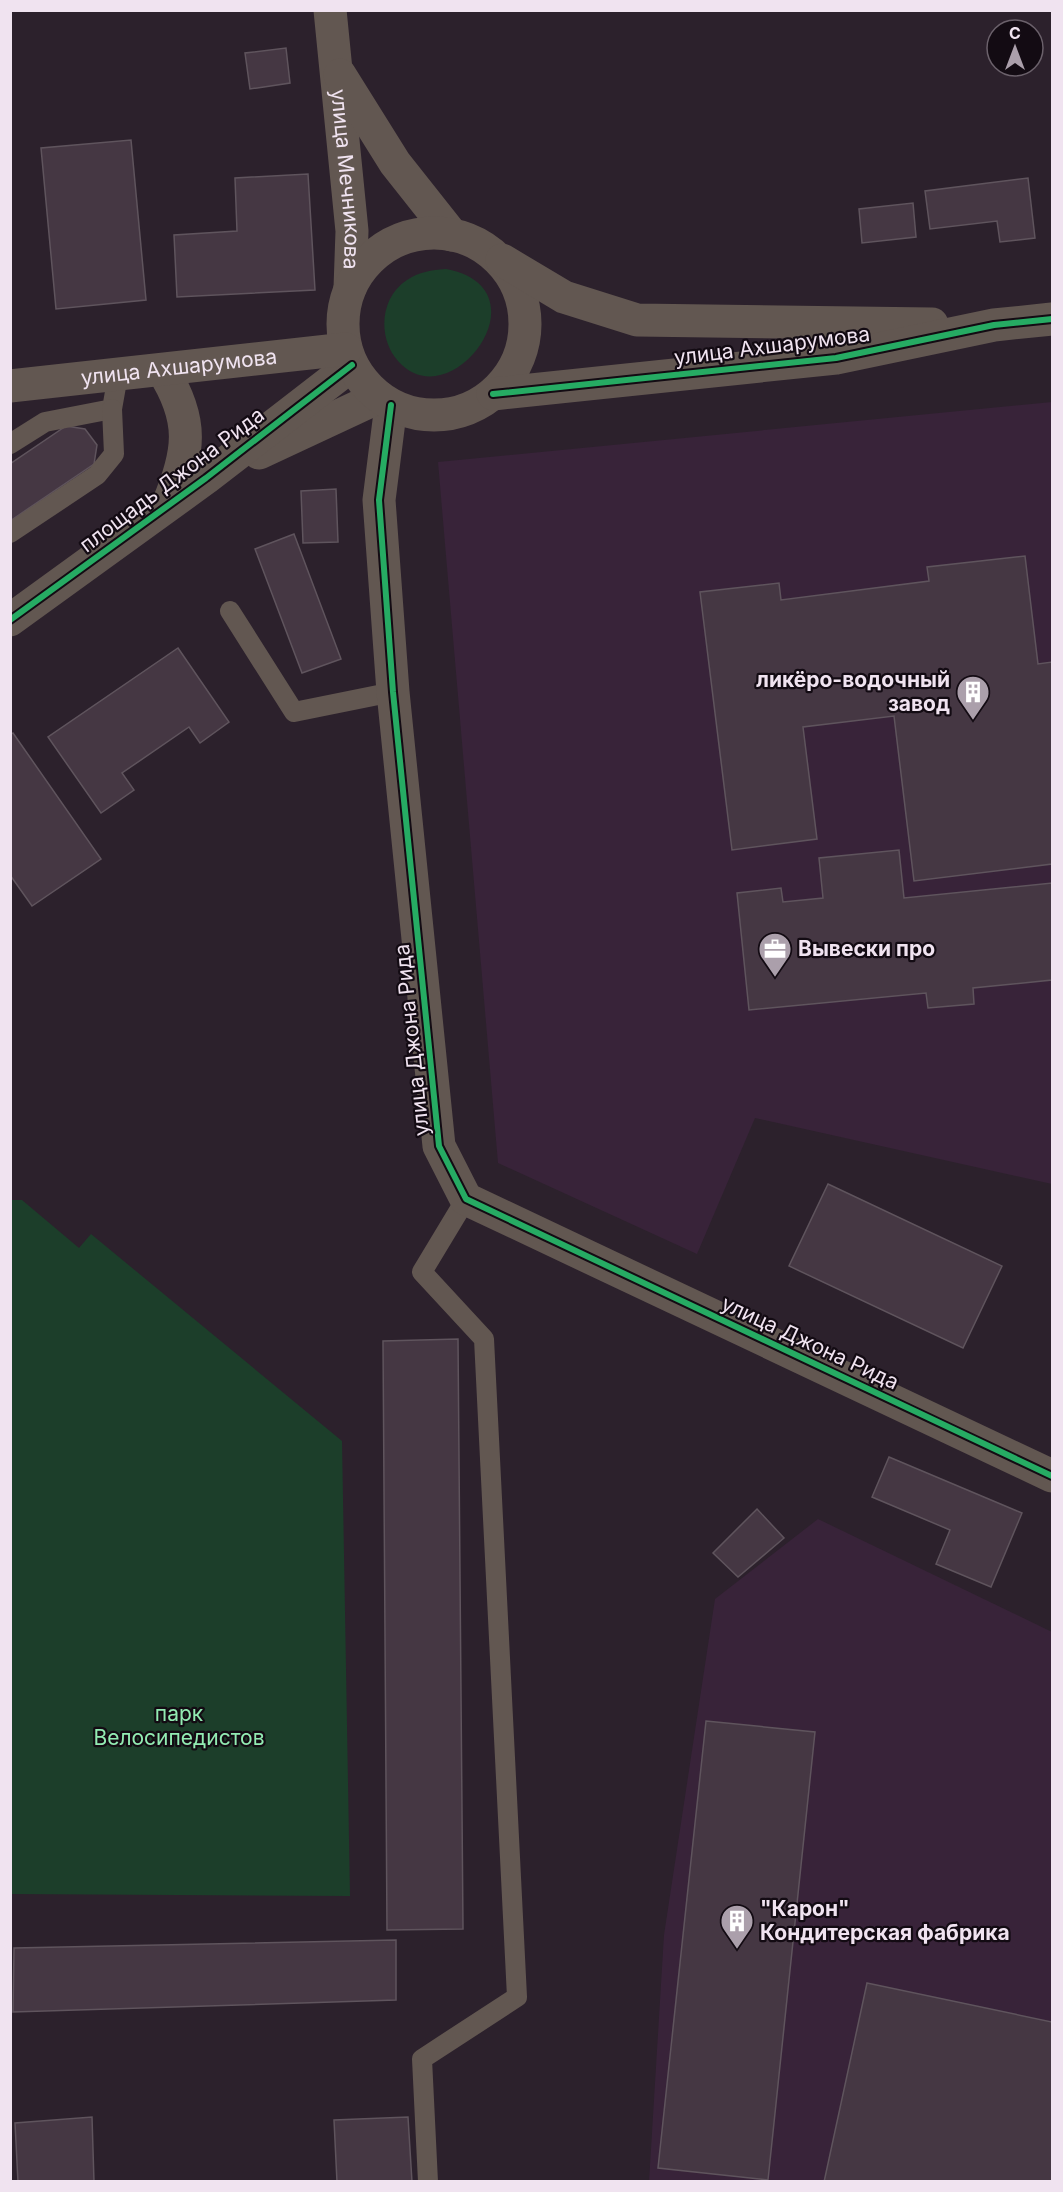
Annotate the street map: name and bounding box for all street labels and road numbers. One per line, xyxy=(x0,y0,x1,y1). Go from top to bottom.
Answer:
street label: улица Мечникова xyxy=(326,88,365,270)
street label: улица Ахшарумова xyxy=(673,321,871,370)
street label: улица Ахшарумова xyxy=(79,344,278,390)
street label: площадь Джона Рида xyxy=(74,402,269,557)
street label: улица Джона Рида xyxy=(389,943,434,1137)
street label: улица Джона Рида xyxy=(718,1290,903,1395)

